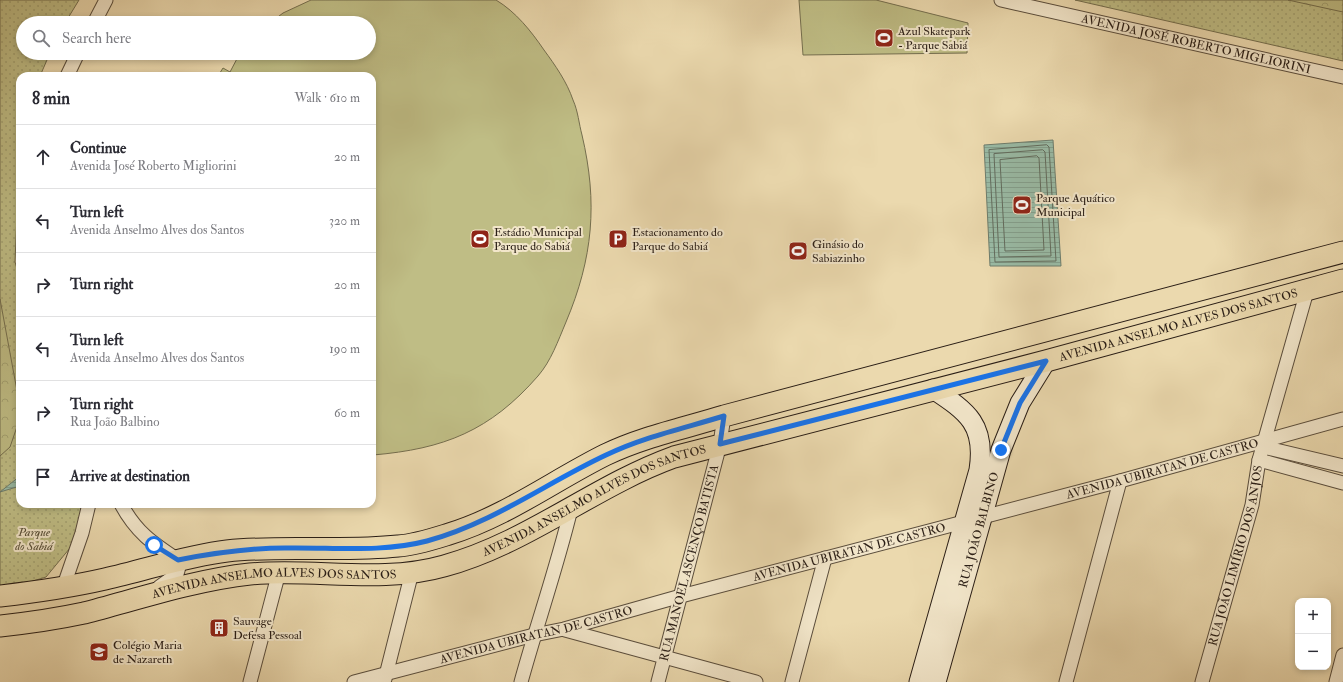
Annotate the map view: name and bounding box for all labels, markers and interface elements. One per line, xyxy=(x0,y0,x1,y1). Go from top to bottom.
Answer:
street label: AVENIDA JOSÉ ROBERTO MIGLIORINI xyxy=(1079,11,1312,78)
search box xyxy=(16,16,376,60)
place label: Azul Skatepark - Parque Sabiá xyxy=(897,24,971,53)
icon: search xyxy=(30,27,52,49)
sports icon: Azul Skatepark - Parque Sabiá xyxy=(873,27,895,49)
text: Search here xyxy=(62,29,131,48)
text: 8 min xyxy=(32,88,70,109)
text: Walk · 610 m xyxy=(294,90,360,106)
text: Continue xyxy=(70,139,126,158)
icon: ahead xyxy=(32,146,54,168)
text: 20 m xyxy=(334,149,360,165)
text: Avenida José Roberto Migliorini xyxy=(70,158,236,174)
place label: Parque Aquático Municipal xyxy=(1036,191,1115,220)
sports icon: Parque Aquático Municipal xyxy=(1011,194,1033,216)
text: Turn left xyxy=(70,203,124,222)
icon: left xyxy=(32,210,54,232)
text: 320 m xyxy=(329,213,360,229)
text: Avenida Anselmo Alves dos Santos xyxy=(70,222,244,238)
place label: Estádio Municipal Parque do Sabiá xyxy=(494,225,582,254)
place label: Estacionamento do Parque do Sabiá xyxy=(632,225,723,254)
sports icon: Estádio Municipal Parque do Sabiá xyxy=(469,228,491,250)
parking icon: Estacionamento do Parque do Sabiá xyxy=(607,228,629,250)
place label: Ginásio do Sabiazinho xyxy=(812,237,865,266)
sports icon: Ginásio do Sabiazinho xyxy=(787,240,809,262)
icon: right xyxy=(32,274,54,296)
text: Turn right xyxy=(70,275,133,294)
text: 20 m xyxy=(334,277,360,293)
street label: AVENIDA ANSELMO ALVES DOS SANTOS xyxy=(1057,286,1299,365)
text: Turn left xyxy=(70,331,124,350)
icon: left xyxy=(32,338,54,360)
text: 190 m xyxy=(329,341,360,357)
text: Avenida Anselmo Alves dos Santos xyxy=(70,350,244,366)
text: Turn right xyxy=(70,395,133,414)
icon: right xyxy=(32,402,54,424)
text: 60 m xyxy=(334,405,360,421)
text: Rua João Balbino xyxy=(70,414,159,430)
street label: AVENIDA UBIRATAN DE CASTRO xyxy=(1064,436,1260,503)
route end xyxy=(992,441,1010,459)
street label: AVENIDA ANSELMO ALVES DOS SANTOS xyxy=(479,442,708,560)
street label: RUA MANOEL ASCENÇO BATISTA xyxy=(657,463,722,663)
street label: RUA JOÃO LIMÍRIO DOS ANJOS xyxy=(1206,464,1266,648)
icon: arrive xyxy=(32,466,54,488)
text: Arrive at destination xyxy=(70,467,190,486)
street label: RUA JOÃO BALBINO xyxy=(956,470,1003,590)
street label: AVENIDA UBIRATAN DE CASTRO xyxy=(750,520,947,585)
park label: Parque do Sabiá xyxy=(14,525,54,554)
route start xyxy=(145,536,163,554)
street label: AVENIDA ANSELMO ALVES DOS SANTOS xyxy=(149,566,397,602)
map controls xyxy=(1295,598,1331,670)
button: + xyxy=(1295,598,1331,634)
street label: AVENIDA UBIRATAN DE CASTRO xyxy=(437,603,634,668)
place label: Sauvage Defesa Pessoal xyxy=(233,614,302,643)
building icon: Sauvage Defesa Pessoal xyxy=(208,617,230,639)
button: − xyxy=(1295,634,1331,670)
place label: Colégio Maria de Nazareth xyxy=(113,638,183,667)
school or university icon: Colégio Maria de Nazareth xyxy=(88,641,110,663)

